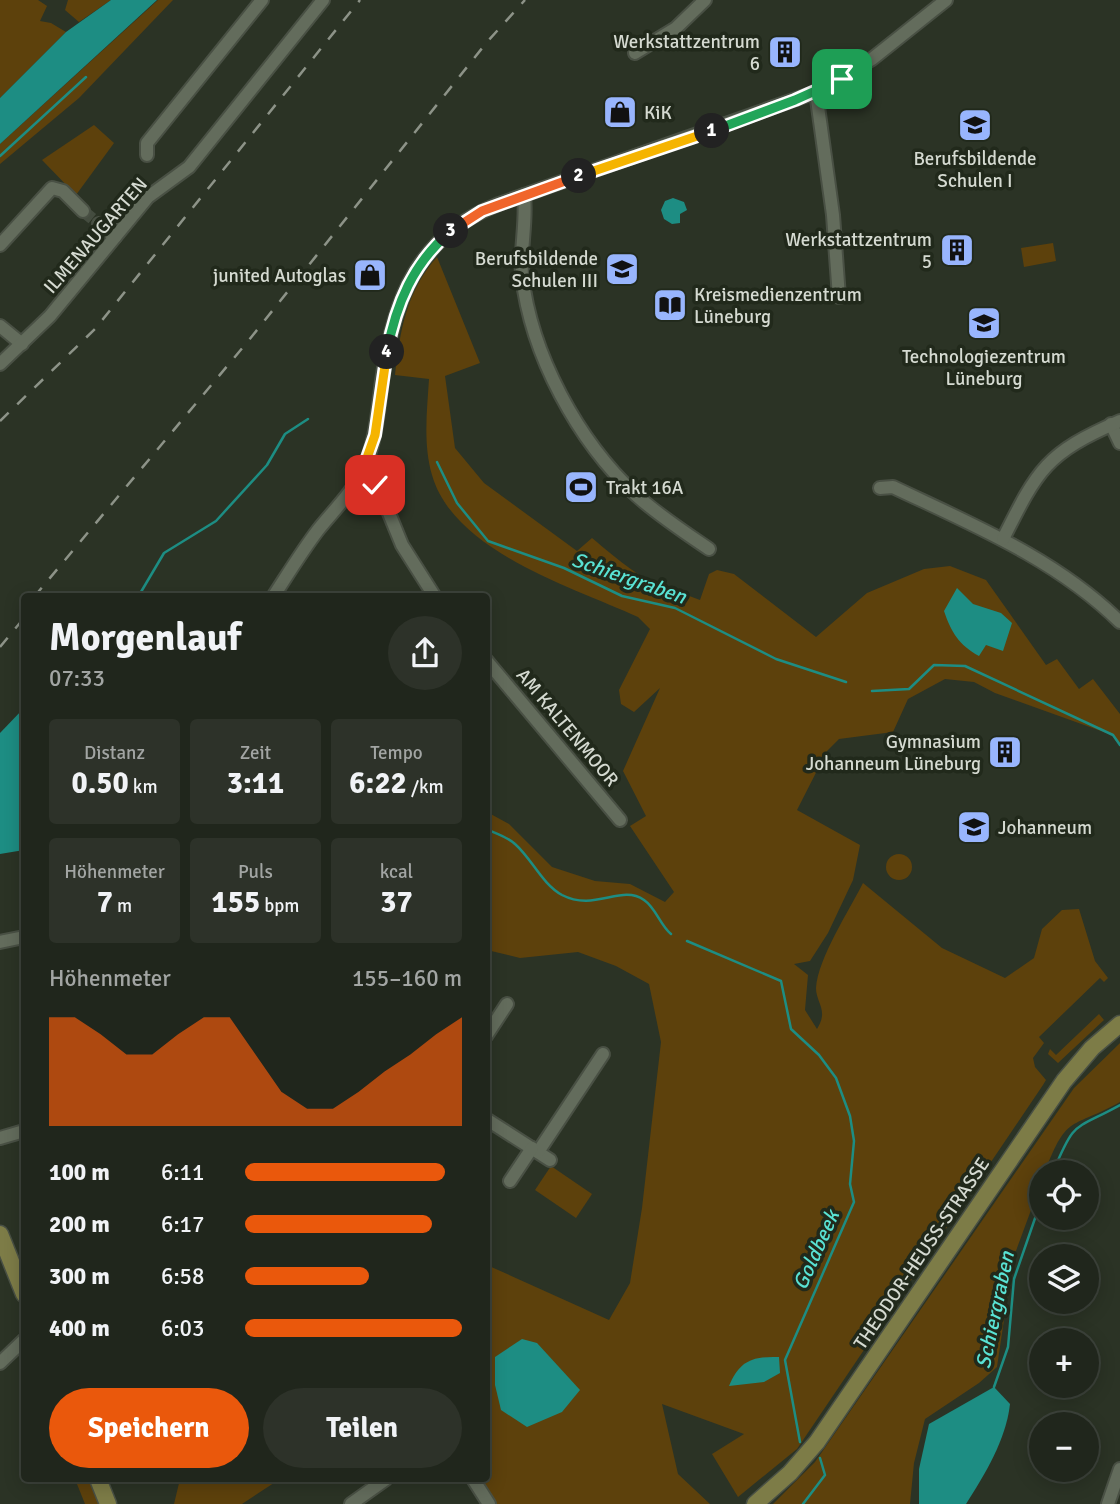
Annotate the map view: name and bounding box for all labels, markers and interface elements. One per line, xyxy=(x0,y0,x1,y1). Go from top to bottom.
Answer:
place label: Werkstattzentrum 6 xyxy=(613,30,760,76)
building icon: Werkstattzentrum 6 xyxy=(766,33,804,71)
pin xyxy=(812,49,872,109)
icon: arrive xyxy=(823,60,861,98)
shop icon: KiK xyxy=(601,93,639,131)
place label: KiK xyxy=(644,101,672,125)
school or university icon: Berufsbildende Schulen I xyxy=(956,106,994,144)
pin: 1 xyxy=(694,114,730,148)
text: 1 xyxy=(706,118,717,142)
place label: Berufsbildende Schulen I xyxy=(913,147,1037,193)
pin: 2 xyxy=(562,158,596,194)
text: 2 xyxy=(573,163,584,187)
street label: ILMENAUGARTEN xyxy=(39,173,153,299)
pin: 3 xyxy=(434,214,468,248)
text: 3 xyxy=(445,218,456,242)
place label: Werkstattzentrum 5 xyxy=(785,228,932,274)
building icon: Werkstattzentrum 5 xyxy=(938,231,976,269)
place label: Berufsbildende Schulen III xyxy=(475,247,598,293)
school or university icon: Berufsbildende Schulen III xyxy=(603,250,641,288)
shop icon: junited Autoglas xyxy=(351,256,389,294)
place label: junited Autoglas xyxy=(213,264,346,288)
place label: Kreismedienzentrum Lüneburg xyxy=(694,283,862,329)
library icon: Kreismedienzentrum Lüneburg xyxy=(651,286,689,324)
school or university icon: Technologiezentrum Lüneburg xyxy=(965,304,1003,342)
pin: 4 xyxy=(370,334,404,370)
text: 4 xyxy=(381,339,392,363)
place label: Technologiezentrum Lüneburg xyxy=(902,345,1066,391)
pin xyxy=(345,455,405,515)
icon: check xyxy=(356,466,394,504)
sports icon: Trakt 16A xyxy=(562,468,600,506)
place label: Trakt 16A xyxy=(606,476,684,500)
water label: Schiergraben xyxy=(568,546,690,610)
text: Morgenlauf xyxy=(49,614,241,661)
button: share xyxy=(388,616,462,690)
text: 07:33 xyxy=(49,664,105,693)
street label: AM KALTENMOOR xyxy=(511,664,624,792)
place label: Gymnasium Johanneum Lüneburg xyxy=(806,730,981,776)
building icon: Gymnasium Johanneum Lüneburg xyxy=(986,733,1024,771)
text: Distanz xyxy=(84,741,145,765)
text: Zeit xyxy=(240,741,271,765)
text: Tempo xyxy=(370,741,423,765)
text: 0.50 xyxy=(71,765,129,802)
text: 3:11 xyxy=(227,765,284,802)
text: 6:22 xyxy=(349,765,407,802)
text: km xyxy=(129,775,158,799)
text: /km xyxy=(407,775,444,799)
school or university icon: Johanneum xyxy=(955,808,993,846)
place label: Johanneum xyxy=(998,816,1092,840)
text: Höhenmeter xyxy=(64,860,165,884)
text: Puls xyxy=(238,860,273,884)
text: kcal xyxy=(380,860,413,884)
text: 7 xyxy=(97,884,113,921)
text: 155 xyxy=(211,884,260,921)
text: 37 xyxy=(380,884,413,921)
text: m xyxy=(113,894,132,918)
text: bpm xyxy=(260,894,300,918)
text: Höhenmeter xyxy=(49,964,171,993)
text: 155–160 m xyxy=(352,964,462,993)
street label: THEODOR-HEUSS-STRASSE xyxy=(849,1153,995,1354)
text: 100 m xyxy=(49,1158,110,1187)
text: 6:11 xyxy=(161,1158,204,1187)
map controls xyxy=(1029,1160,1099,1482)
button: locate xyxy=(1029,1160,1099,1230)
water label: Goldbeek xyxy=(787,1204,846,1294)
text: 200 m xyxy=(49,1210,110,1239)
text: 6:17 xyxy=(161,1210,204,1239)
button: layers xyxy=(1029,1244,1099,1314)
water label: Schiergraben xyxy=(970,1249,1020,1371)
text: 300 m xyxy=(49,1262,110,1291)
text: 6:58 xyxy=(161,1262,204,1291)
text: 400 m xyxy=(49,1314,110,1343)
text: 6:03 xyxy=(161,1314,204,1343)
button: + xyxy=(1029,1328,1099,1398)
button: Speichern xyxy=(49,1388,249,1468)
button: Teilen xyxy=(263,1388,462,1468)
button: − xyxy=(1029,1412,1099,1482)

